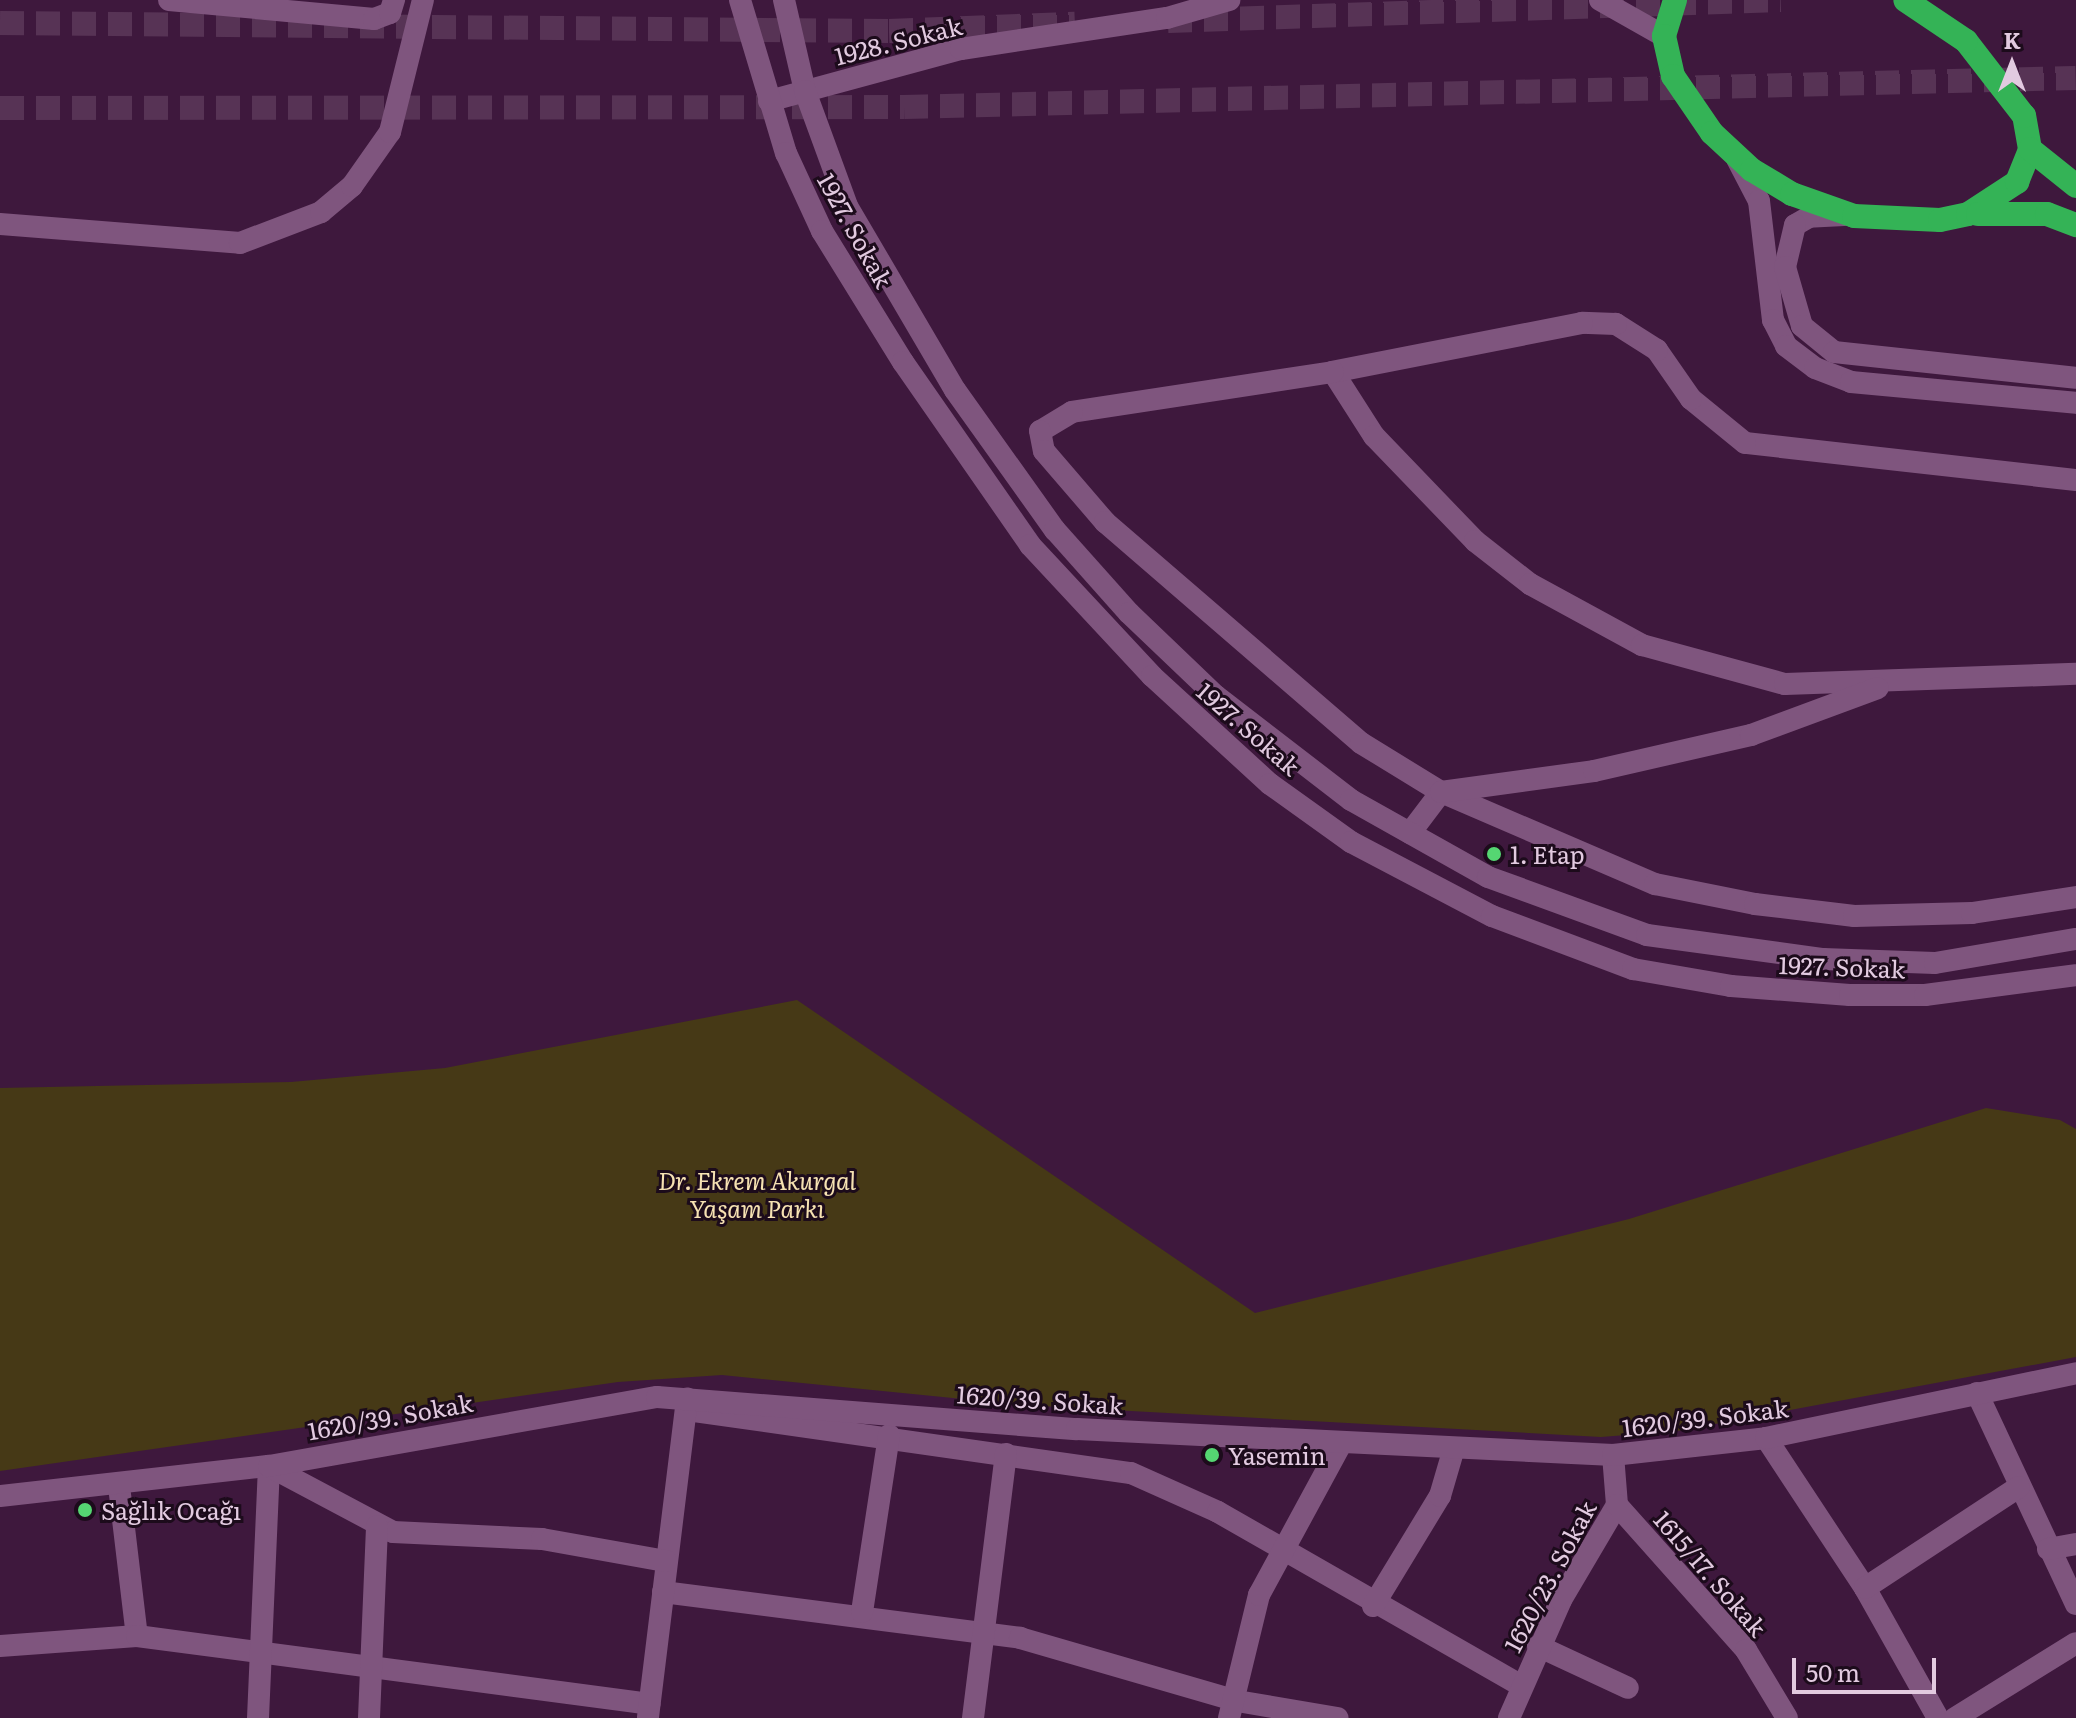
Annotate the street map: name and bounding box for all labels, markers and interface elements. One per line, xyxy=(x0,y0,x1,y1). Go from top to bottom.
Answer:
street label: 1928. Sokak xyxy=(831,10,965,70)
text: K xyxy=(2003,23,2021,56)
north arrow xyxy=(1972,24,2052,104)
street label: 1927. Sokak xyxy=(813,168,899,292)
street label: 1927. Sokak xyxy=(1192,676,1306,780)
place label: 1. Etap xyxy=(1510,840,1584,868)
marker: 1. Etap xyxy=(1485,845,1503,863)
street label: 1927. Sokak xyxy=(1778,949,1906,983)
park label: Dr. Ekrem Akurgal Yaşam Parkı xyxy=(658,1166,856,1222)
street label: 1620/39. Sokak xyxy=(956,1379,1124,1419)
street label: 1620/39. Sokak xyxy=(305,1387,475,1445)
street label: 1620/39. Sokak xyxy=(1620,1393,1790,1441)
place label: Yasemin xyxy=(1228,1441,1326,1469)
marker: Yasemin xyxy=(1203,1446,1221,1464)
street label: 1620/23. Sokak xyxy=(1497,1495,1601,1657)
place label: Sağlık Ocağı xyxy=(101,1496,241,1524)
marker: Sağlık Ocağı xyxy=(76,1501,94,1519)
street label: 1615/17. Sokak xyxy=(1649,1504,1773,1642)
scale bar xyxy=(1796,1642,1940,1692)
text: 50 m xyxy=(1806,1654,1860,1689)

